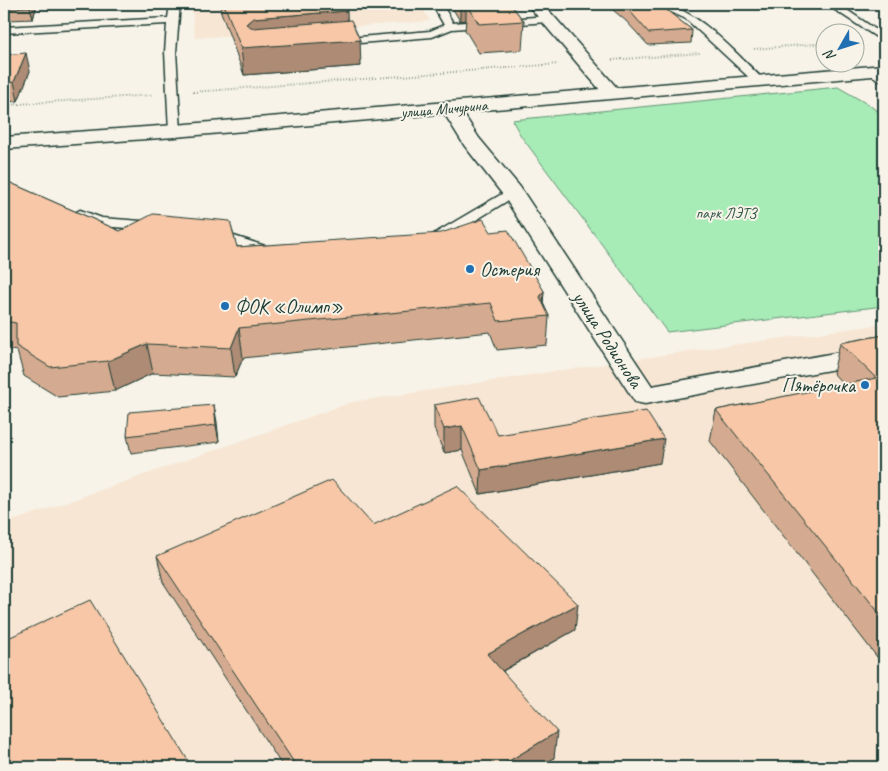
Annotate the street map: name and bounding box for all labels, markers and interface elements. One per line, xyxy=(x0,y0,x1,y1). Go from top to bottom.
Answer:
north arrow xyxy=(816,22,866,72)
text: N xyxy=(819,45,840,65)
street label: улица Мичурина xyxy=(399,95,489,123)
park label: парк ЛЭТЗ xyxy=(696,203,759,223)
place label: Остерия xyxy=(480,257,541,282)
marker: Остерия xyxy=(464,263,476,275)
street label: улица Родионова xyxy=(566,285,649,394)
place label: ФОК «Олимп» xyxy=(235,294,343,319)
marker: ФОК «Олимп» xyxy=(219,300,231,312)
place label: Пятёрочка xyxy=(782,373,857,398)
marker: Пятёрочка xyxy=(859,379,871,391)

